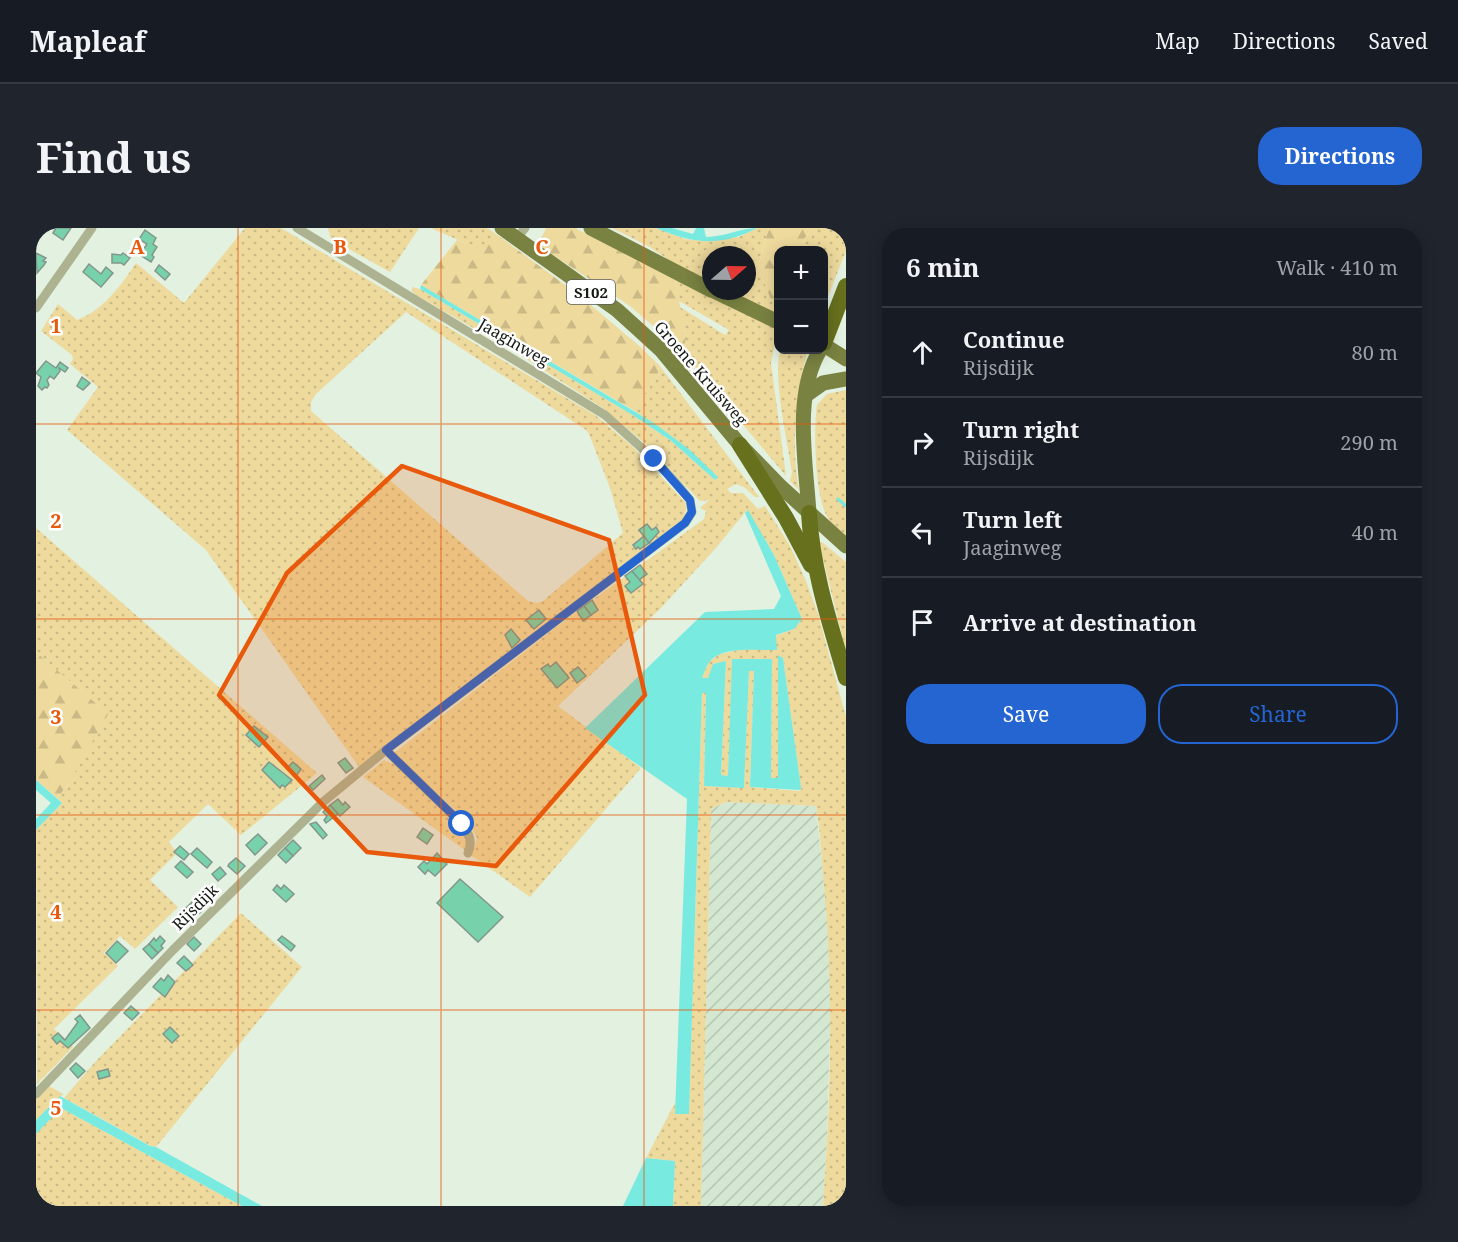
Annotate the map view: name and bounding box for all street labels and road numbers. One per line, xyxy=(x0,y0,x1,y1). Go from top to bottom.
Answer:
road number: S102 xyxy=(567,280,615,304)
street label: Jaaginweg xyxy=(474,312,554,371)
street label: Groene Kruisweg xyxy=(649,316,753,430)
street label: Rijsdijk xyxy=(167,879,223,935)

